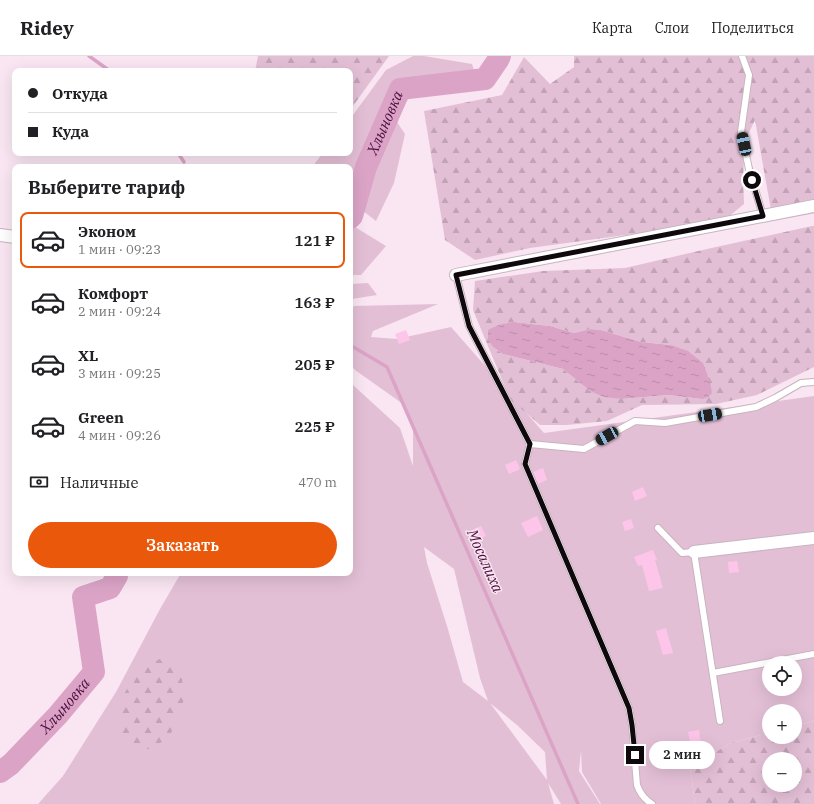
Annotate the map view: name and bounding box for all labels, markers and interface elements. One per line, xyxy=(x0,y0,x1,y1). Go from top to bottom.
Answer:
text: Ridey xyxy=(20,16,74,40)
text: Карта xyxy=(592,19,633,37)
text: Слои xyxy=(655,19,689,37)
text: Поделиться xyxy=(711,19,794,37)
text: Откуда xyxy=(52,84,108,103)
water label: Хлыновка xyxy=(362,87,407,158)
text: Куда xyxy=(52,122,89,141)
car xyxy=(736,131,752,157)
route start xyxy=(743,171,761,189)
text: Выберите тариф xyxy=(28,176,185,199)
icon: car xyxy=(30,222,66,258)
text: Эконом xyxy=(78,222,136,241)
text: 121 ₽ xyxy=(295,231,335,250)
text: 1 мин · 09:23 xyxy=(78,241,161,258)
icon: car xyxy=(30,284,66,320)
text: Комфорт xyxy=(78,284,148,303)
text: 163 ₽ xyxy=(295,293,335,312)
text: 2 мин · 09:24 xyxy=(78,303,161,320)
icon: car xyxy=(30,346,66,382)
text: XL xyxy=(78,346,98,365)
text: 205 ₽ xyxy=(295,355,335,374)
text: 3 мин · 09:25 xyxy=(78,365,161,382)
car xyxy=(697,407,723,423)
icon: car xyxy=(30,408,66,444)
text: Green xyxy=(78,408,124,427)
text: 225 ₽ xyxy=(295,417,335,436)
car xyxy=(594,425,620,447)
text: 4 мин · 09:26 xyxy=(78,427,161,444)
icon: cash xyxy=(28,471,50,493)
text: Наличные xyxy=(60,473,138,492)
text: 470 m xyxy=(298,474,337,491)
button: Заказать xyxy=(28,522,337,568)
water label: Мосалиха xyxy=(463,525,508,596)
map controls xyxy=(762,656,802,792)
button: locate xyxy=(762,656,802,696)
water label: Хлыновка xyxy=(35,673,94,738)
button: + xyxy=(762,704,802,744)
callout: 2 мин xyxy=(649,741,715,769)
route end xyxy=(626,746,644,764)
text: 2 мин xyxy=(663,746,701,763)
button: − xyxy=(762,752,802,792)

